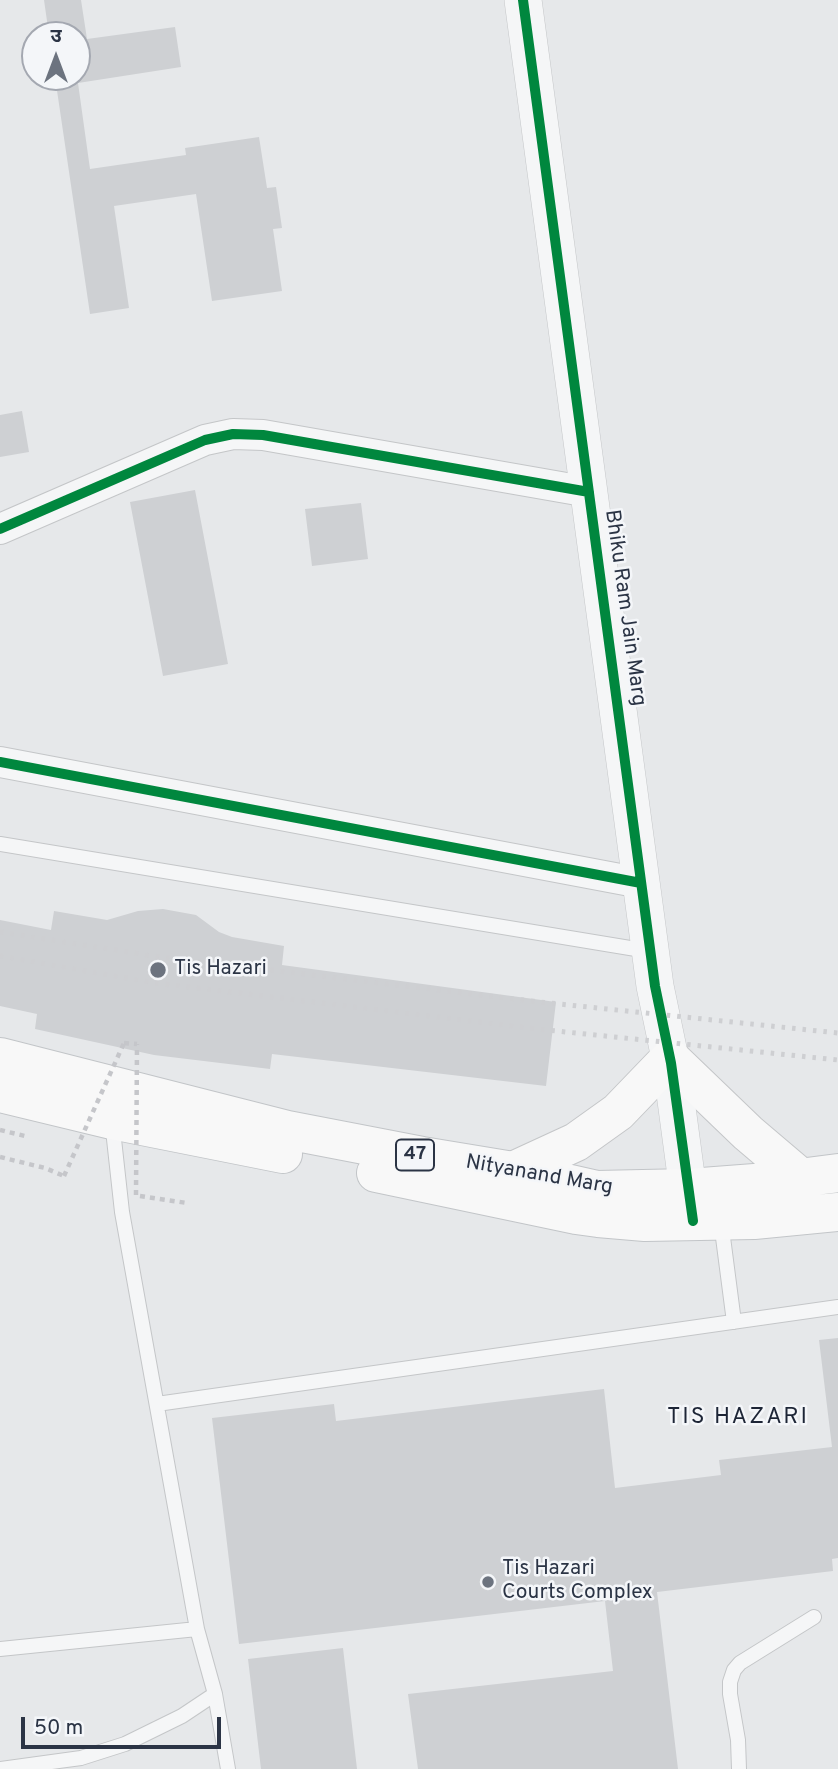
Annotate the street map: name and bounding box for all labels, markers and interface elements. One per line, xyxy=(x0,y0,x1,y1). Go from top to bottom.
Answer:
north arrow xyxy=(21,21,91,91)
text: उ xyxy=(50,25,62,49)
street label: Bhiku Ram Jain Marg xyxy=(598,508,650,708)
place label: Tis Hazari xyxy=(174,957,267,983)
marker: Tis Hazari xyxy=(148,960,168,980)
road number: 47 xyxy=(396,1140,434,1170)
street label: Nityanand Marg xyxy=(463,1151,615,1201)
district label: TIS HAZARI xyxy=(668,1404,808,1432)
place label: Tis Hazari Courts Complex xyxy=(502,1557,653,1607)
marker: Tis Hazari Courts Complex xyxy=(480,1574,496,1590)
scale bar xyxy=(24,1702,224,1746)
text: 50 m xyxy=(34,1715,83,1742)

